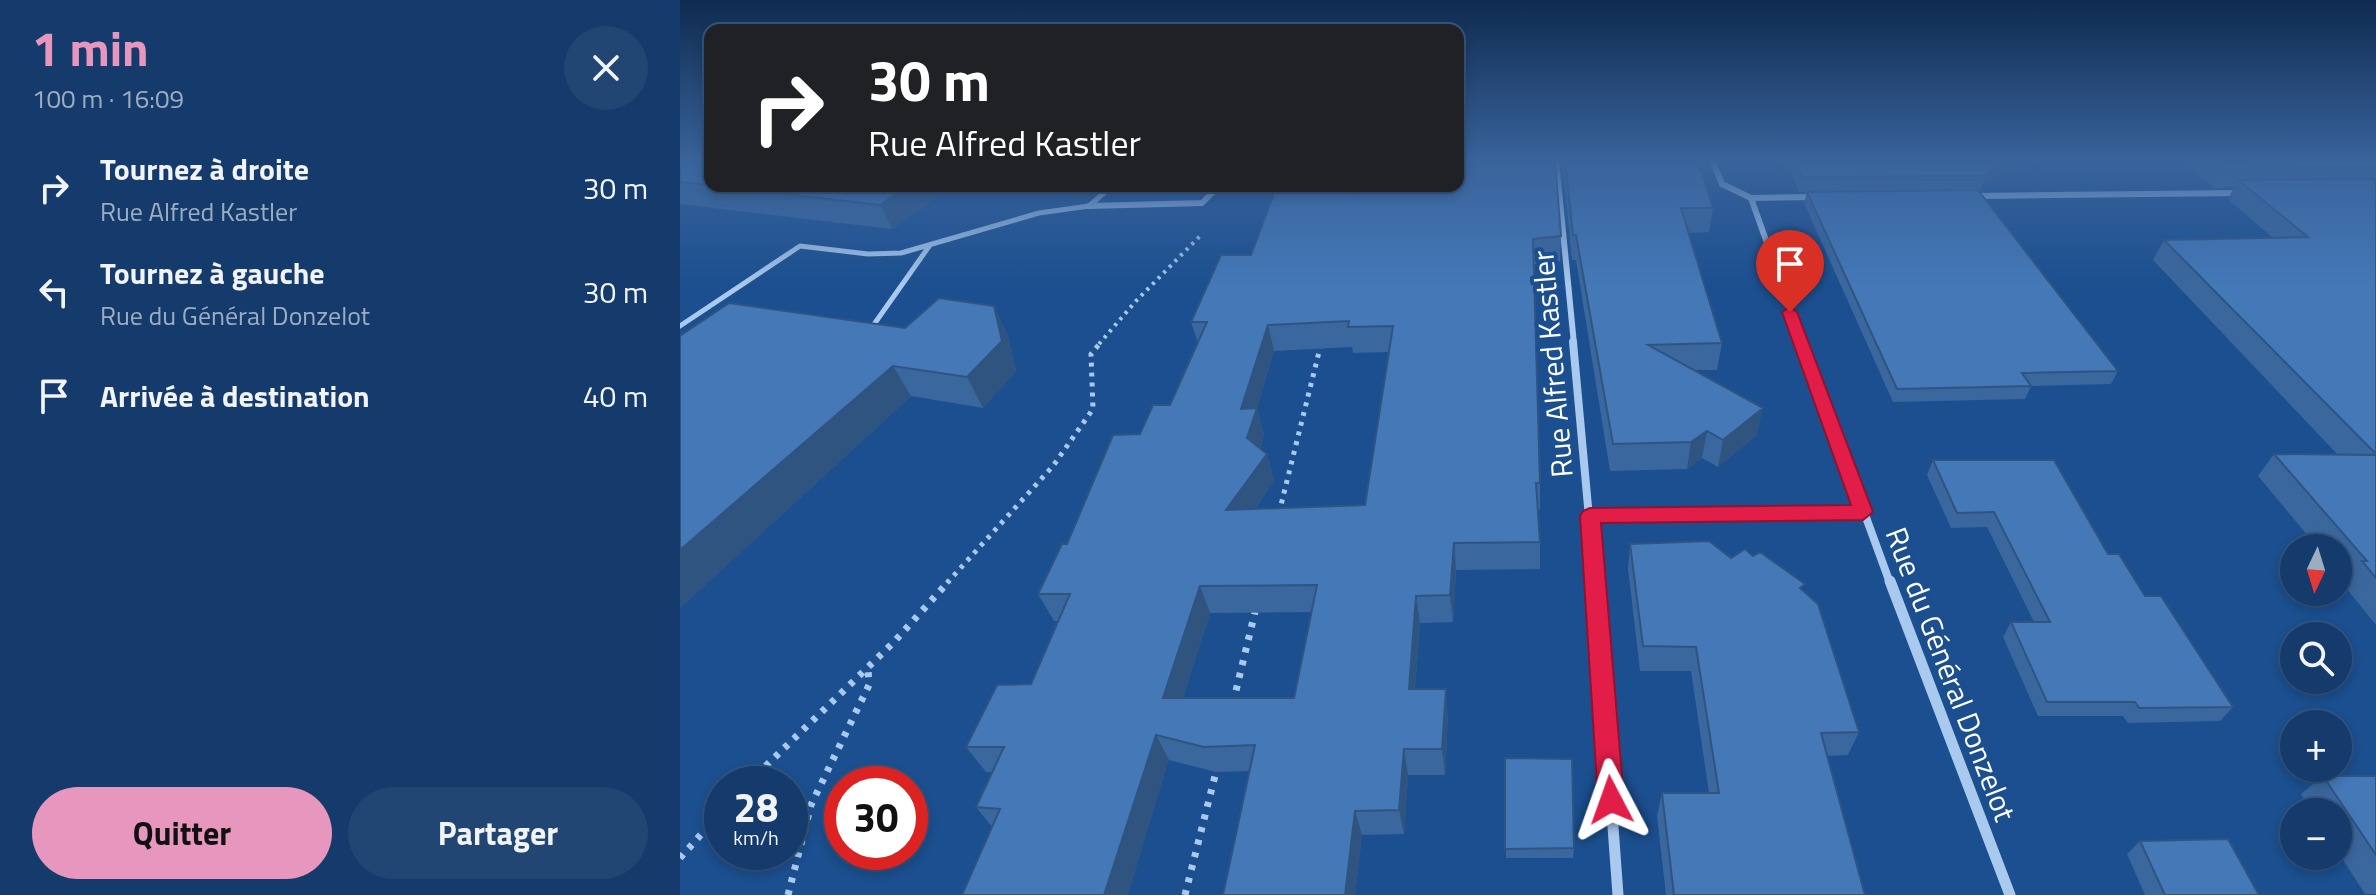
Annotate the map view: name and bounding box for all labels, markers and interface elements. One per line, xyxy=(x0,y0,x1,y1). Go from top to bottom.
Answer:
text: 1 min xyxy=(32,12,149,85)
button: close xyxy=(564,26,648,110)
text: 30 m xyxy=(868,38,990,123)
icon: right xyxy=(736,56,840,160)
text: 100 m · 16:09 xyxy=(32,79,184,118)
text: Rue Alfred Kastler xyxy=(868,115,1141,170)
text: Tournez à droite xyxy=(100,146,309,192)
text: 30 m xyxy=(583,165,648,211)
icon: right xyxy=(32,166,76,210)
text: Rue Alfred Kastler xyxy=(100,192,297,231)
pin xyxy=(1756,230,1824,312)
icon: arrive xyxy=(1768,242,1812,286)
street label: Rue Alfred Kastler xyxy=(1519,249,1585,479)
text: Tournez à gauche xyxy=(100,250,325,296)
text: 30 m xyxy=(583,269,648,315)
icon: left xyxy=(32,270,76,314)
text: Rue du Général Donzelot xyxy=(100,296,370,335)
text: Arrivée à destination xyxy=(100,373,370,419)
text: 40 m xyxy=(583,373,648,419)
icon: arrive xyxy=(32,374,76,418)
street label: Rue du Général Donzelot xyxy=(1874,520,2028,828)
north arrow xyxy=(2280,534,2352,606)
map controls xyxy=(2280,534,2352,870)
button: search xyxy=(2280,622,2352,694)
button: + xyxy=(2280,710,2352,782)
position arrow xyxy=(1569,758,1653,842)
speed limit sign: 30 xyxy=(824,766,928,870)
text: 28 xyxy=(734,777,778,838)
button: Quitter xyxy=(32,787,332,879)
button: Partager xyxy=(348,787,648,879)
button: − xyxy=(2280,798,2352,870)
text: km/h xyxy=(733,822,779,853)

